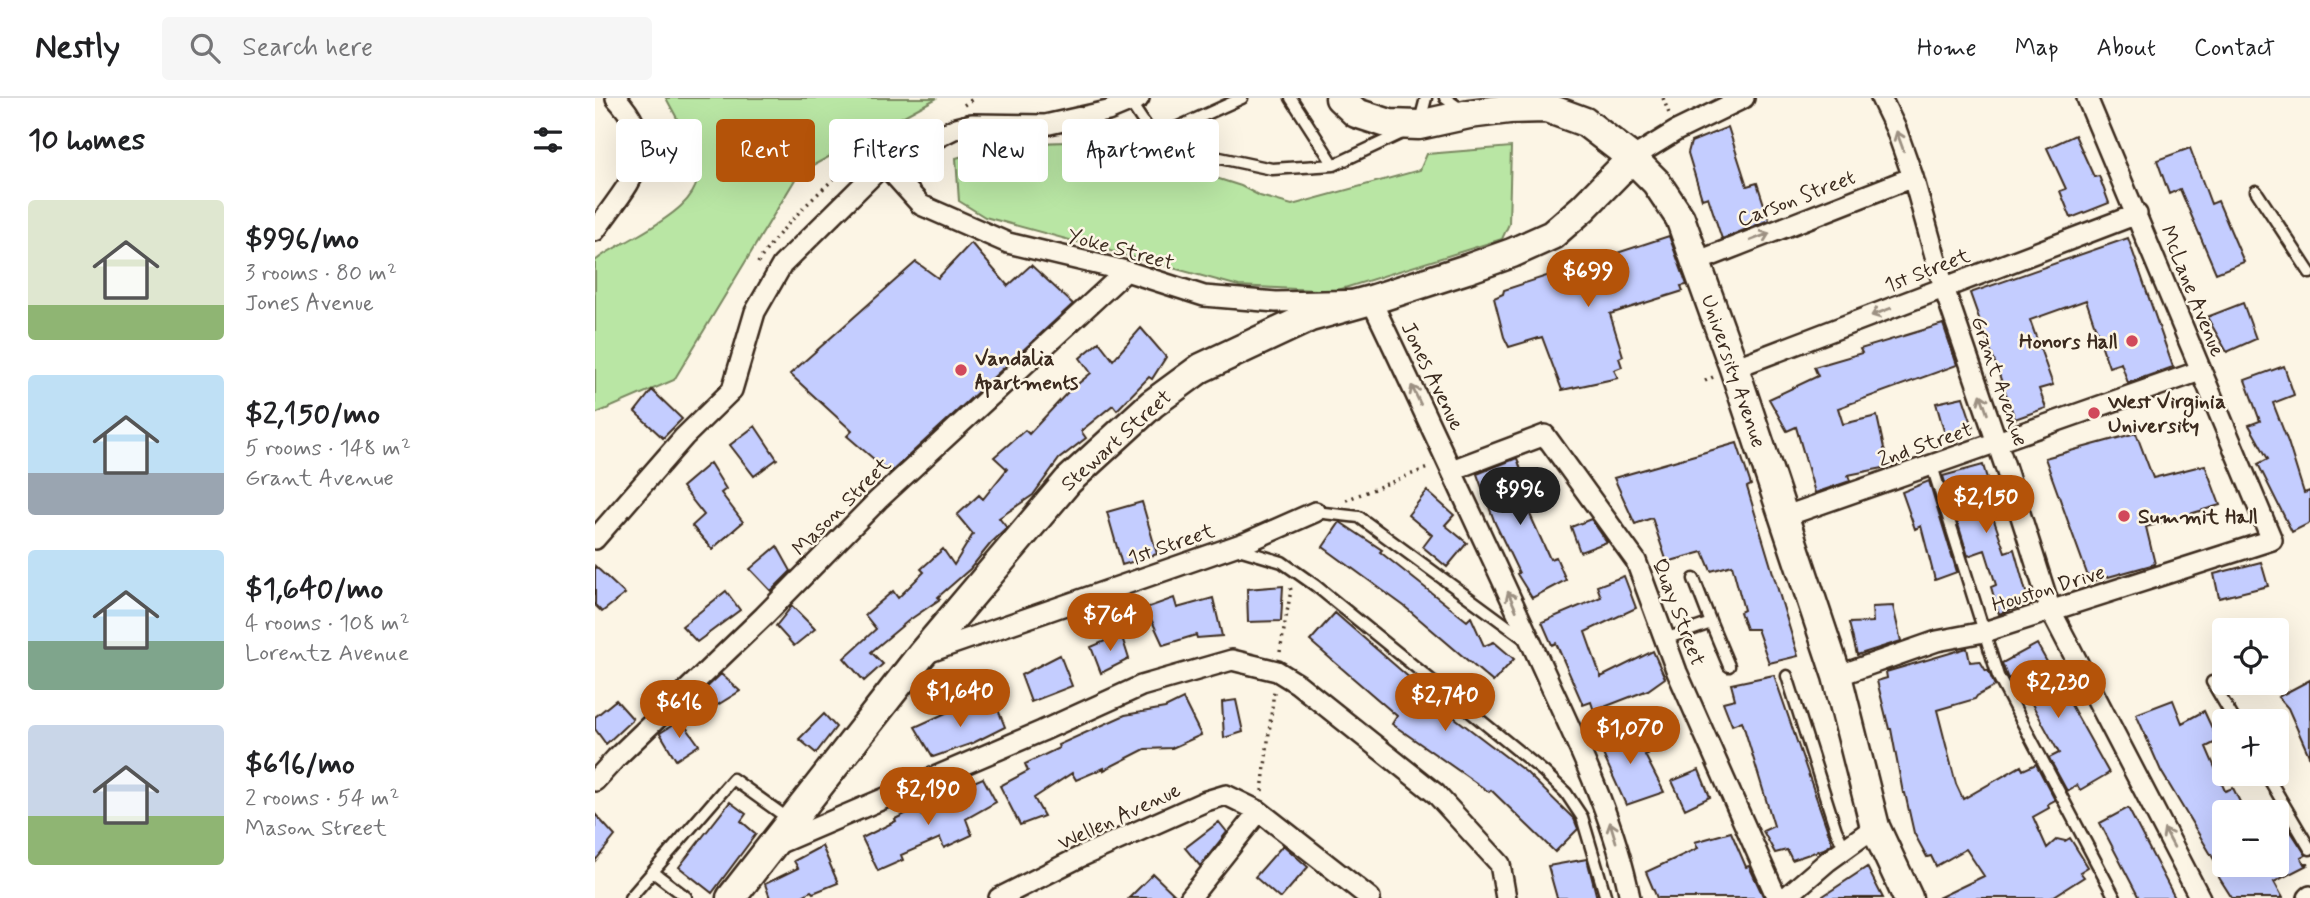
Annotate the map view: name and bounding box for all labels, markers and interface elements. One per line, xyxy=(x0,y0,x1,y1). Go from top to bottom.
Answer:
search box xyxy=(162,17,652,80)
text: Nestly xyxy=(35,26,120,70)
icon: search xyxy=(186,29,224,67)
text: Search here xyxy=(242,31,373,65)
text: Home xyxy=(1917,33,1977,64)
text: Map xyxy=(2015,33,2059,64)
text: About xyxy=(2097,33,2156,64)
text: Contact xyxy=(2194,33,2275,64)
chip: Buy xyxy=(616,119,702,182)
chip: Rent xyxy=(716,119,815,182)
chip: Filters xyxy=(829,119,944,182)
chip: New xyxy=(958,119,1048,182)
chip: Apartment xyxy=(1062,119,1219,182)
text: 10 homes xyxy=(28,121,145,160)
icon: filters xyxy=(529,121,567,159)
one-way arrow xyxy=(1893,131,1906,153)
street label: Carson Street xyxy=(1733,164,1860,234)
text: $996/mo xyxy=(245,220,359,259)
street label: McLane Avenue xyxy=(2153,221,2231,361)
street label: Yoke Street xyxy=(1064,222,1177,278)
icon: home xyxy=(84,228,168,312)
one-way arrow xyxy=(1748,229,1770,242)
street label: 1st Street xyxy=(1880,242,1975,300)
pin: $699 xyxy=(1547,250,1629,309)
text: $699 xyxy=(1562,257,1614,287)
text: 3 rooms · 80 m² xyxy=(245,259,397,289)
text: Jones Avenue xyxy=(245,289,374,319)
street label: University Avenue xyxy=(1694,291,1772,452)
one-way arrow xyxy=(1870,307,1892,319)
street label: Grant Avenue xyxy=(1964,312,2034,450)
street label: Jones Avenue xyxy=(1394,317,1471,436)
place label: Honors Hall xyxy=(2019,328,2118,356)
marker: Honors Hall xyxy=(2124,333,2140,349)
place label: Vandalia Apartments xyxy=(975,345,1079,398)
marker: Vandalia Apartments xyxy=(953,362,969,378)
street label: Stewart Street xyxy=(1055,383,1178,498)
one-way arrow xyxy=(1409,385,1423,406)
place label: West Virginia University xyxy=(2107,388,2226,440)
one-way arrow xyxy=(1977,394,1989,416)
text: $2,150/mo xyxy=(245,395,380,434)
icon: home xyxy=(84,403,168,487)
marker: West Virginia University xyxy=(2086,405,2102,421)
street label: 2nd Street xyxy=(1874,416,1976,474)
text: 5 rooms · 148 m² xyxy=(245,434,411,464)
street label: Mason Street xyxy=(786,451,898,562)
text: Grant Avenue xyxy=(245,464,394,494)
pin: $996 xyxy=(1479,468,1561,527)
text: $996 xyxy=(1495,475,1545,505)
pin: $2,150 xyxy=(1929,476,2043,535)
text: $2,150 xyxy=(1953,483,2019,513)
place label: Summit Hall xyxy=(2138,503,2258,531)
marker: Summit Hall xyxy=(2116,508,2132,524)
street label: 1st Street xyxy=(1124,517,1219,573)
street label: Quay Street xyxy=(1645,555,1711,670)
street label: Houston Drive xyxy=(1988,558,2108,619)
text: $1,640/mo xyxy=(245,570,383,609)
icon: home xyxy=(84,578,168,662)
one-way arrow xyxy=(1505,591,1518,613)
pin: $764 xyxy=(1069,594,1151,653)
text: $764 xyxy=(1083,601,1137,631)
text: 4 rooms · 108 m² xyxy=(245,609,410,639)
map controls xyxy=(2212,618,2289,877)
button: locate xyxy=(2212,618,2289,695)
text: Lorentz Avenue xyxy=(245,639,409,669)
pin: $2,230 xyxy=(2001,660,2115,720)
text: $2,230 xyxy=(2026,668,2090,698)
pin: $1,640 xyxy=(903,670,1017,729)
pin: $2,740 xyxy=(1388,674,1502,733)
text: $1,640 xyxy=(926,677,994,707)
pin: $616 xyxy=(638,680,720,740)
text: $2,740 xyxy=(1411,681,1479,711)
text: $616 xyxy=(656,688,702,718)
pin: $1,070 xyxy=(1573,706,1687,766)
button: + xyxy=(2212,709,2289,786)
text: $1,070 xyxy=(1596,714,1664,744)
text: $616/mo xyxy=(245,745,355,784)
icon: home xyxy=(84,753,168,837)
pin: $2,190 xyxy=(871,768,985,827)
text: $2,190 xyxy=(896,775,960,805)
street label: Wellen Avenue xyxy=(1053,776,1185,858)
text: 2 rooms · 54 m² xyxy=(245,784,399,814)
button: − xyxy=(2212,800,2289,877)
text: Mason Street xyxy=(245,814,387,844)
one-way arrow xyxy=(1606,821,1619,843)
one-way arrow xyxy=(2161,828,2175,848)

